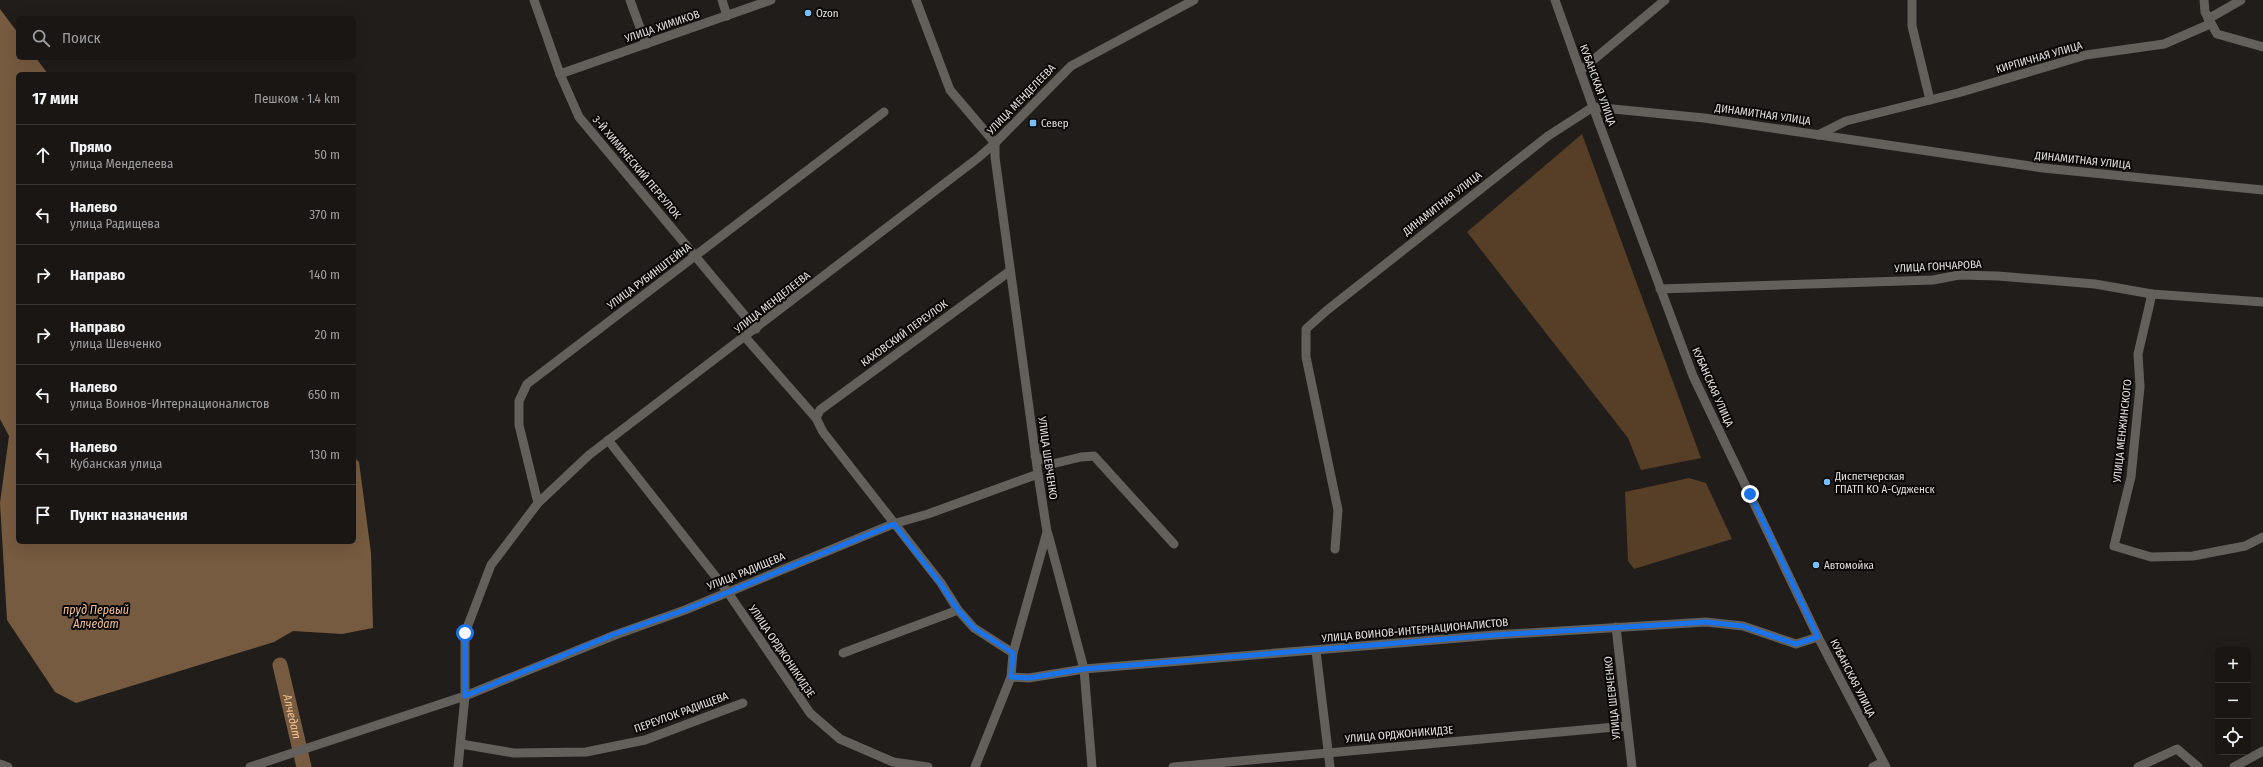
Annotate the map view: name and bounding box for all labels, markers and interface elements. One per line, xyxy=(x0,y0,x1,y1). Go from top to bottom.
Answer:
place label: Ozon xyxy=(816,7,839,20)
street label: УЛИЦА ХИМИКОВ xyxy=(622,8,701,46)
marker: Ozon xyxy=(803,8,813,18)
search box xyxy=(16,16,356,60)
icon: search xyxy=(30,27,52,49)
text: Поиск xyxy=(62,29,100,47)
street label: КИРПИЧНАЯ УЛИЦА xyxy=(1994,39,2084,76)
street label: КУБАНСКАЯ УЛИЦА xyxy=(1577,43,1618,128)
street label: УЛИЦА МЕНДЕЛЕЕВА xyxy=(984,61,1058,138)
text: 17 мин xyxy=(32,88,79,109)
text: Пешком · 1.4 km xyxy=(254,91,340,106)
street label: ДИНАМИТНАЯ УЛИЦА xyxy=(1713,101,1812,128)
street label: 3-Й ХИМИЧЕСКИЙ ПЕРЕУЛОК xyxy=(590,113,684,222)
place label: Север xyxy=(1041,117,1069,130)
marker: Север xyxy=(1028,118,1038,128)
text: Прямо xyxy=(70,138,112,156)
icon: ahead xyxy=(32,144,54,166)
text: 50 m xyxy=(314,147,340,162)
street label: ДИНАМИТНАЯ УЛИЦА xyxy=(2033,149,2132,172)
text: улица Менделеева xyxy=(70,156,173,171)
street label: ДИНАМИТНАЯ УЛИЦА xyxy=(1399,168,1485,239)
text: Налево xyxy=(70,198,117,216)
icon: left xyxy=(32,204,54,226)
text: 370 m xyxy=(309,207,340,222)
text: улица Радищева xyxy=(70,216,160,231)
street label: УЛИЦА РУБИНШТЕЙНА xyxy=(604,240,694,313)
street label: УЛИЦА ГОНЧАРОВА xyxy=(1893,258,1982,275)
icon: right xyxy=(32,264,54,286)
text: Направо xyxy=(70,266,125,284)
text: 140 m xyxy=(309,267,340,282)
street label: УЛИЦА МЕНДЕЛЕЕВА xyxy=(731,269,813,337)
street label: КАХОВСКИЙ ПЕРЕУЛОК xyxy=(858,297,950,369)
text: Направо xyxy=(70,318,125,336)
icon: right xyxy=(32,324,54,346)
text: 20 m xyxy=(314,327,340,342)
text: улица Шевченко xyxy=(70,336,162,351)
street label: КУБАНСКАЯ УЛИЦА xyxy=(1689,345,1736,429)
text: Налево xyxy=(70,378,117,396)
street label: УЛИЦА МЕНЖИНСКОГО xyxy=(2110,379,2134,484)
icon: left xyxy=(32,384,54,406)
text: 650 m xyxy=(308,387,340,402)
text: улица Воинов-Интернационалистов xyxy=(70,396,269,411)
street label: УЛИЦА ШЕВЧЕНКО xyxy=(1035,415,1060,501)
text: Налево xyxy=(70,438,117,456)
icon: left xyxy=(32,444,54,466)
text: 130 m xyxy=(309,447,340,462)
text: Кубанская улица xyxy=(70,456,162,471)
place label: Диспетчерская ГПАТП КО А-Судженск xyxy=(1834,470,1936,496)
marker: Диспетчерская ГПАТП КО А-Судженск xyxy=(1822,477,1832,487)
route end xyxy=(1741,485,1759,503)
icon: arrive xyxy=(32,504,54,526)
text: Пункт назначения xyxy=(70,506,188,524)
street label: УЛИЦА РАДИЩЕВА xyxy=(704,550,787,593)
place label: Автомойка xyxy=(1824,559,1874,572)
marker: Автомойка xyxy=(1811,560,1821,570)
street label: УЛИЦА ОРДЖОНИКИДЗЕ xyxy=(745,602,817,700)
water label: пруд Первый Алчедат xyxy=(63,603,129,631)
street label: УЛИЦА ВОИНОВ-ИНТЕРНАЦИОНАЛИСТОВ xyxy=(1320,616,1509,645)
route start xyxy=(456,624,474,642)
street label: КУБАНСКАЯ УЛИЦА xyxy=(1827,637,1878,720)
map controls xyxy=(2215,647,2251,755)
button: + xyxy=(2215,647,2251,683)
street label: УЛИЦА ШЕВЧЕНКО xyxy=(1602,655,1623,741)
button: − xyxy=(2215,683,2251,719)
street label: ПЕРЕУЛОК РАДИЩЕВА xyxy=(632,689,730,736)
water label: Алчедат xyxy=(280,692,304,740)
button: locate xyxy=(2215,719,2251,755)
street label: УЛИЦА ОРДЖОНИКИДЗЕ xyxy=(1343,723,1454,746)

